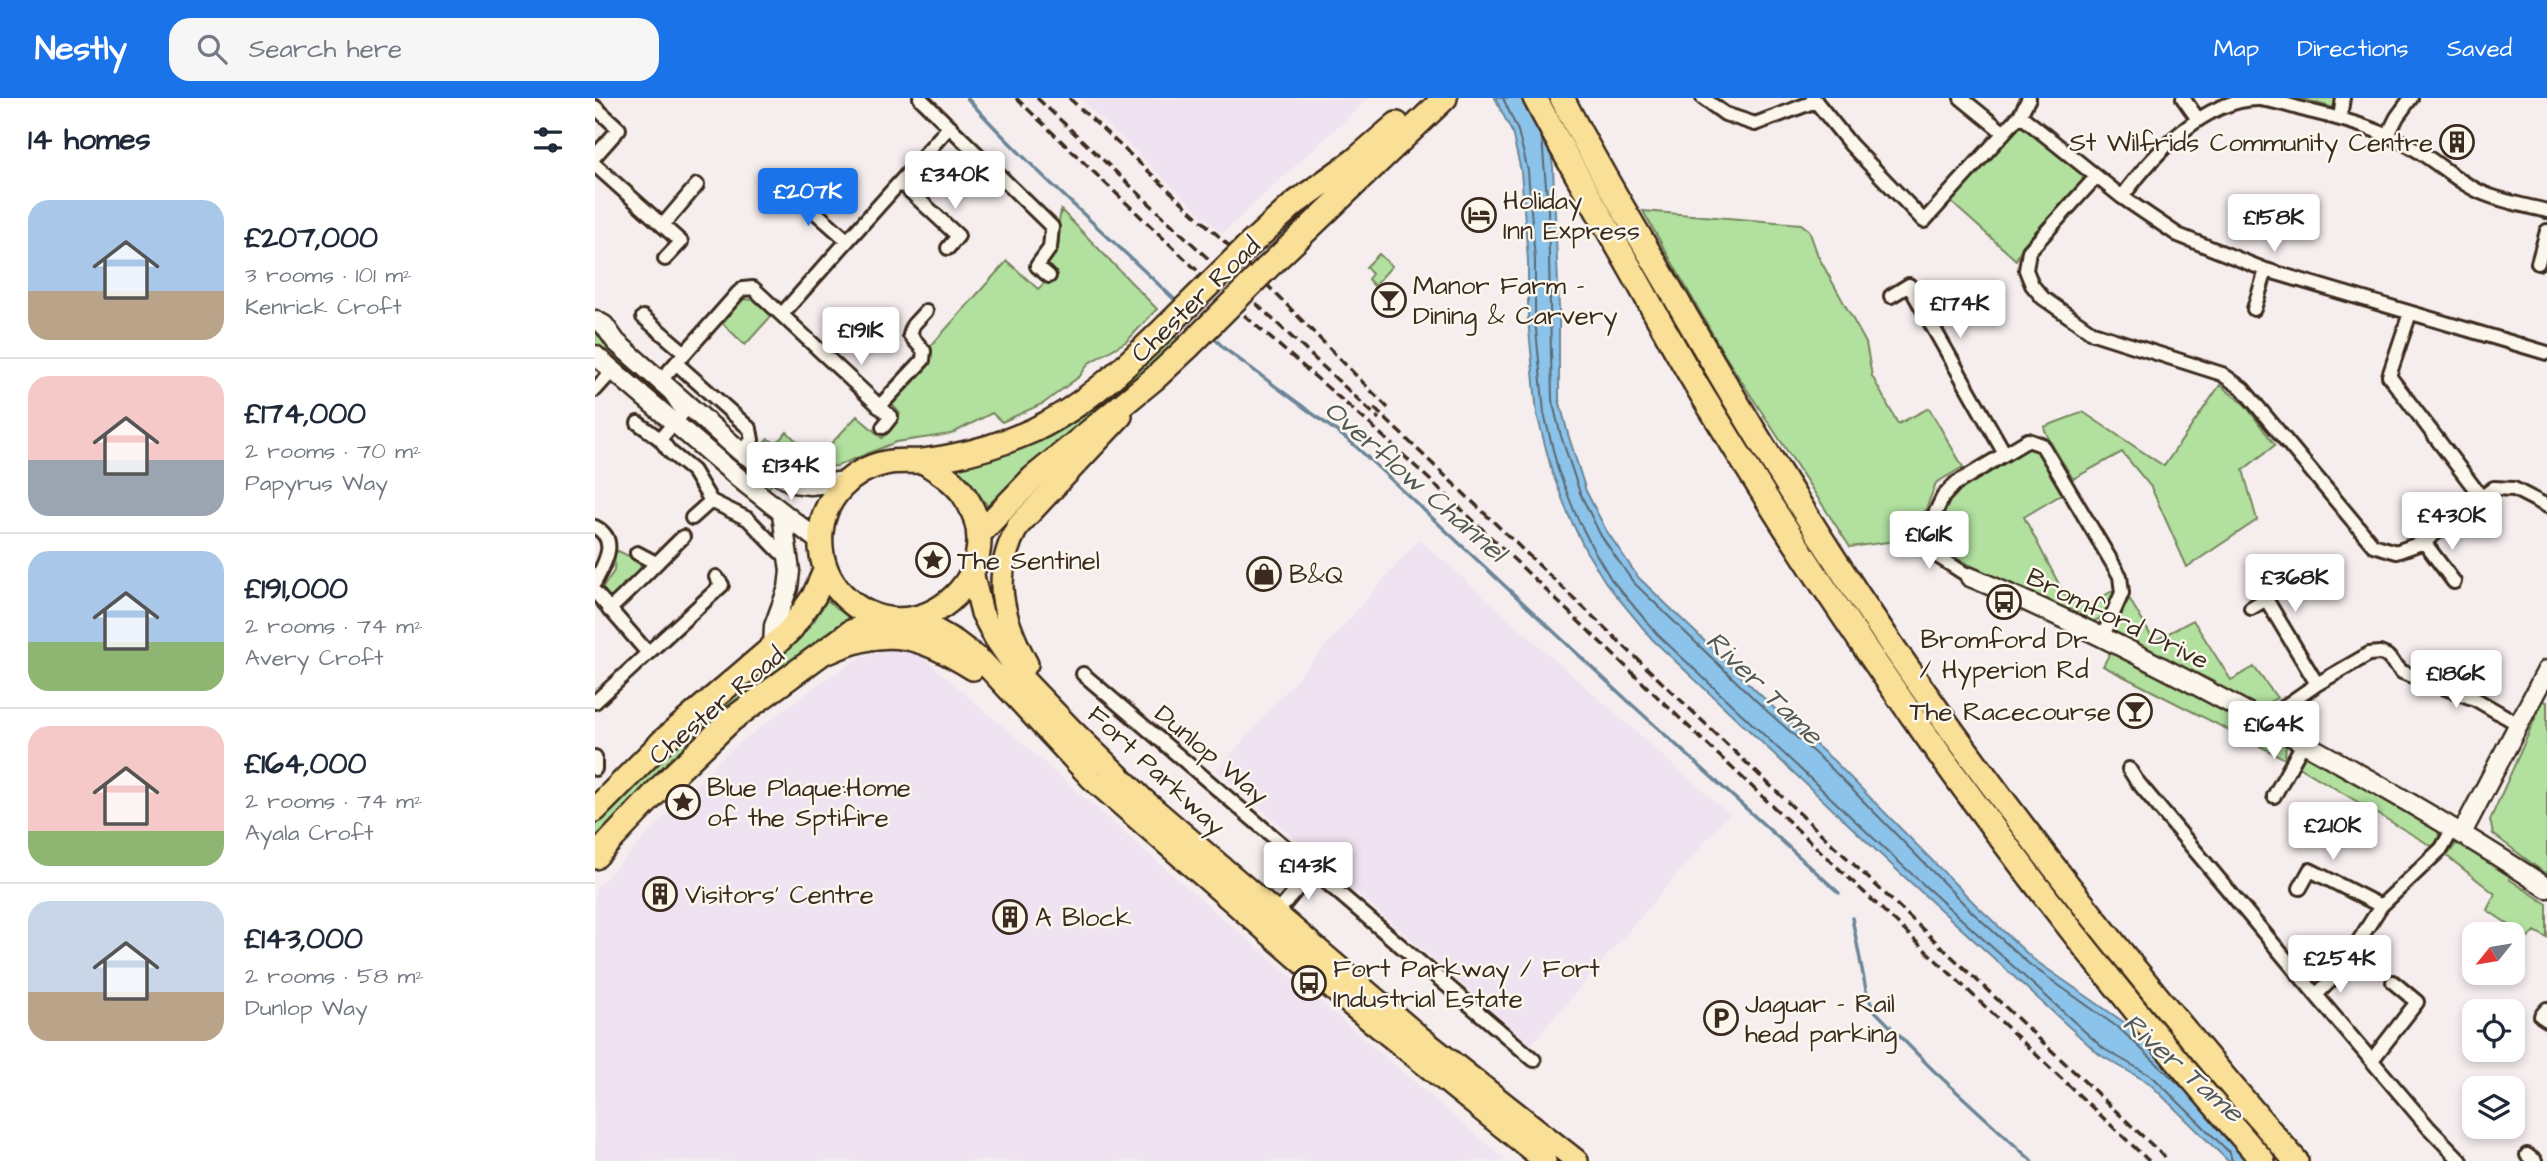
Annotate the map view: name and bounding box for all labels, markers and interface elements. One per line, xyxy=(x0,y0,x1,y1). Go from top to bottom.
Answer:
search box xyxy=(169,18,659,81)
text: Nestly xyxy=(35,26,127,72)
icon: search xyxy=(193,30,231,68)
text: Search here xyxy=(249,31,402,67)
text: Map xyxy=(2214,32,2259,66)
text: Directions xyxy=(2297,32,2409,66)
text: Saved xyxy=(2447,32,2512,66)
text: 14 homes xyxy=(28,119,151,161)
icon: filters xyxy=(529,121,567,159)
building icon: St Wilfrids Community Centre xyxy=(2438,123,2476,161)
place label: St Wilfrids Community Centre xyxy=(2069,125,2433,163)
pin: £340K xyxy=(906,152,1004,211)
text: £340K xyxy=(921,158,989,190)
pin: £207K xyxy=(759,169,857,228)
text: £207K xyxy=(774,175,842,207)
place label: Holiday Inn Express xyxy=(1503,183,1640,249)
pin: £158K xyxy=(2225,194,2323,254)
hotel icon: Holiday Inn Express xyxy=(1460,196,1498,234)
text: £158K xyxy=(2244,201,2304,233)
text: £207,000 xyxy=(245,217,378,259)
icon: home xyxy=(84,228,168,312)
street label: Chester Road xyxy=(1123,229,1268,371)
text: 3 rooms · 101 m² xyxy=(245,259,412,291)
place label: Manor Farm - Dining & Carvery xyxy=(1413,268,1618,336)
pin: £174K xyxy=(1911,280,2009,340)
bar icon: Manor Farm - Dining & Carvery xyxy=(1370,281,1408,319)
text: £174K xyxy=(1930,287,1990,319)
text: Kenrick Croft xyxy=(245,291,402,323)
pin: £191K xyxy=(812,308,910,367)
text: £191K xyxy=(838,314,884,346)
water label: Overflow Channel xyxy=(1315,391,1517,574)
text: £174,000 xyxy=(245,393,366,435)
icon: home xyxy=(84,404,168,488)
text: 2 rooms · 70 m² xyxy=(245,435,421,467)
pin: £134K xyxy=(742,442,840,502)
text: £134K xyxy=(763,449,819,481)
text: Papyrus Way xyxy=(245,467,388,499)
pin: £430K xyxy=(2403,492,2501,552)
text: £430K xyxy=(2418,499,2486,531)
pin: £161K xyxy=(1880,512,1978,571)
text: £161K xyxy=(1906,518,1952,550)
place icon: The Sentinel xyxy=(914,541,952,579)
place label: The Sentinel xyxy=(957,543,1100,579)
pin: £368K xyxy=(2246,554,2344,614)
shop icon: B&Q xyxy=(1245,555,1283,593)
place label: B&Q xyxy=(1289,557,1343,593)
street label: Bromford Drive xyxy=(2020,559,2215,679)
text: £368K xyxy=(2261,561,2329,593)
text: £191,000 xyxy=(245,568,348,610)
icon: home xyxy=(84,579,168,663)
bus stop icon: Bromford Dr / Hyperion Rd xyxy=(1985,583,2023,621)
text: 2 rooms · 74 m² xyxy=(245,610,423,642)
water label: River Tame xyxy=(1697,622,1832,755)
place label: Bromford Dr / Hyperion Rd xyxy=(1920,622,2088,690)
street label: Chester Road xyxy=(641,638,792,773)
text: Avery Croft xyxy=(245,642,384,674)
pin: £186K xyxy=(2407,650,2505,710)
text: £186K xyxy=(2427,657,2485,689)
bar icon: The Racecourse xyxy=(2116,692,2154,730)
place label: The Racecourse xyxy=(1909,694,2111,730)
street label: Dunlop Way xyxy=(1145,696,1276,815)
street label: Fort Parkway xyxy=(1078,697,1233,846)
pin: £164K xyxy=(2225,702,2323,761)
text: £164K xyxy=(2244,708,2304,740)
text: £164,000 xyxy=(245,743,366,785)
icon: home xyxy=(84,754,168,838)
place label: Blue Plaque:Home of the Sptifire xyxy=(707,770,911,836)
place icon: Blue Plaque:Home of the Sptifire xyxy=(664,783,702,821)
text: 2 rooms · 74 m² xyxy=(245,785,423,817)
pin: £210K xyxy=(2284,802,2382,862)
text: £210K xyxy=(2305,809,2361,841)
text: Ayala Croft xyxy=(245,817,373,849)
pin: £143K xyxy=(1259,842,1357,902)
text: £143K xyxy=(1280,849,1336,881)
building icon: Visitors' Centre xyxy=(641,875,679,913)
place label: Visitors' Centre xyxy=(685,877,874,913)
building icon: A Block xyxy=(991,898,1029,936)
place label: A Block xyxy=(1035,900,1132,936)
text: £143,000 xyxy=(245,918,363,960)
north arrow xyxy=(2462,922,2525,985)
map controls xyxy=(2462,922,2525,1139)
icon: home xyxy=(84,929,168,1013)
pin: £254K xyxy=(2291,936,2389,995)
text: £254K xyxy=(2304,942,2376,974)
place label: Fort Parkway / Fort Industrial Estate xyxy=(1333,951,1600,1017)
text: 2 rooms · 58 m² xyxy=(245,960,424,992)
bus stop icon: Fort Parkway / Fort Industrial Estate xyxy=(1290,964,1328,1002)
place label: Jaguar - Rail head parking xyxy=(1745,986,1897,1054)
text: Dunlop Way xyxy=(245,992,368,1024)
parking icon: Jaguar - Rail head parking xyxy=(1702,999,1740,1037)
button: locate xyxy=(2462,999,2525,1062)
water label: River Tame xyxy=(2114,1004,2253,1133)
button: layers xyxy=(2462,1076,2525,1139)

